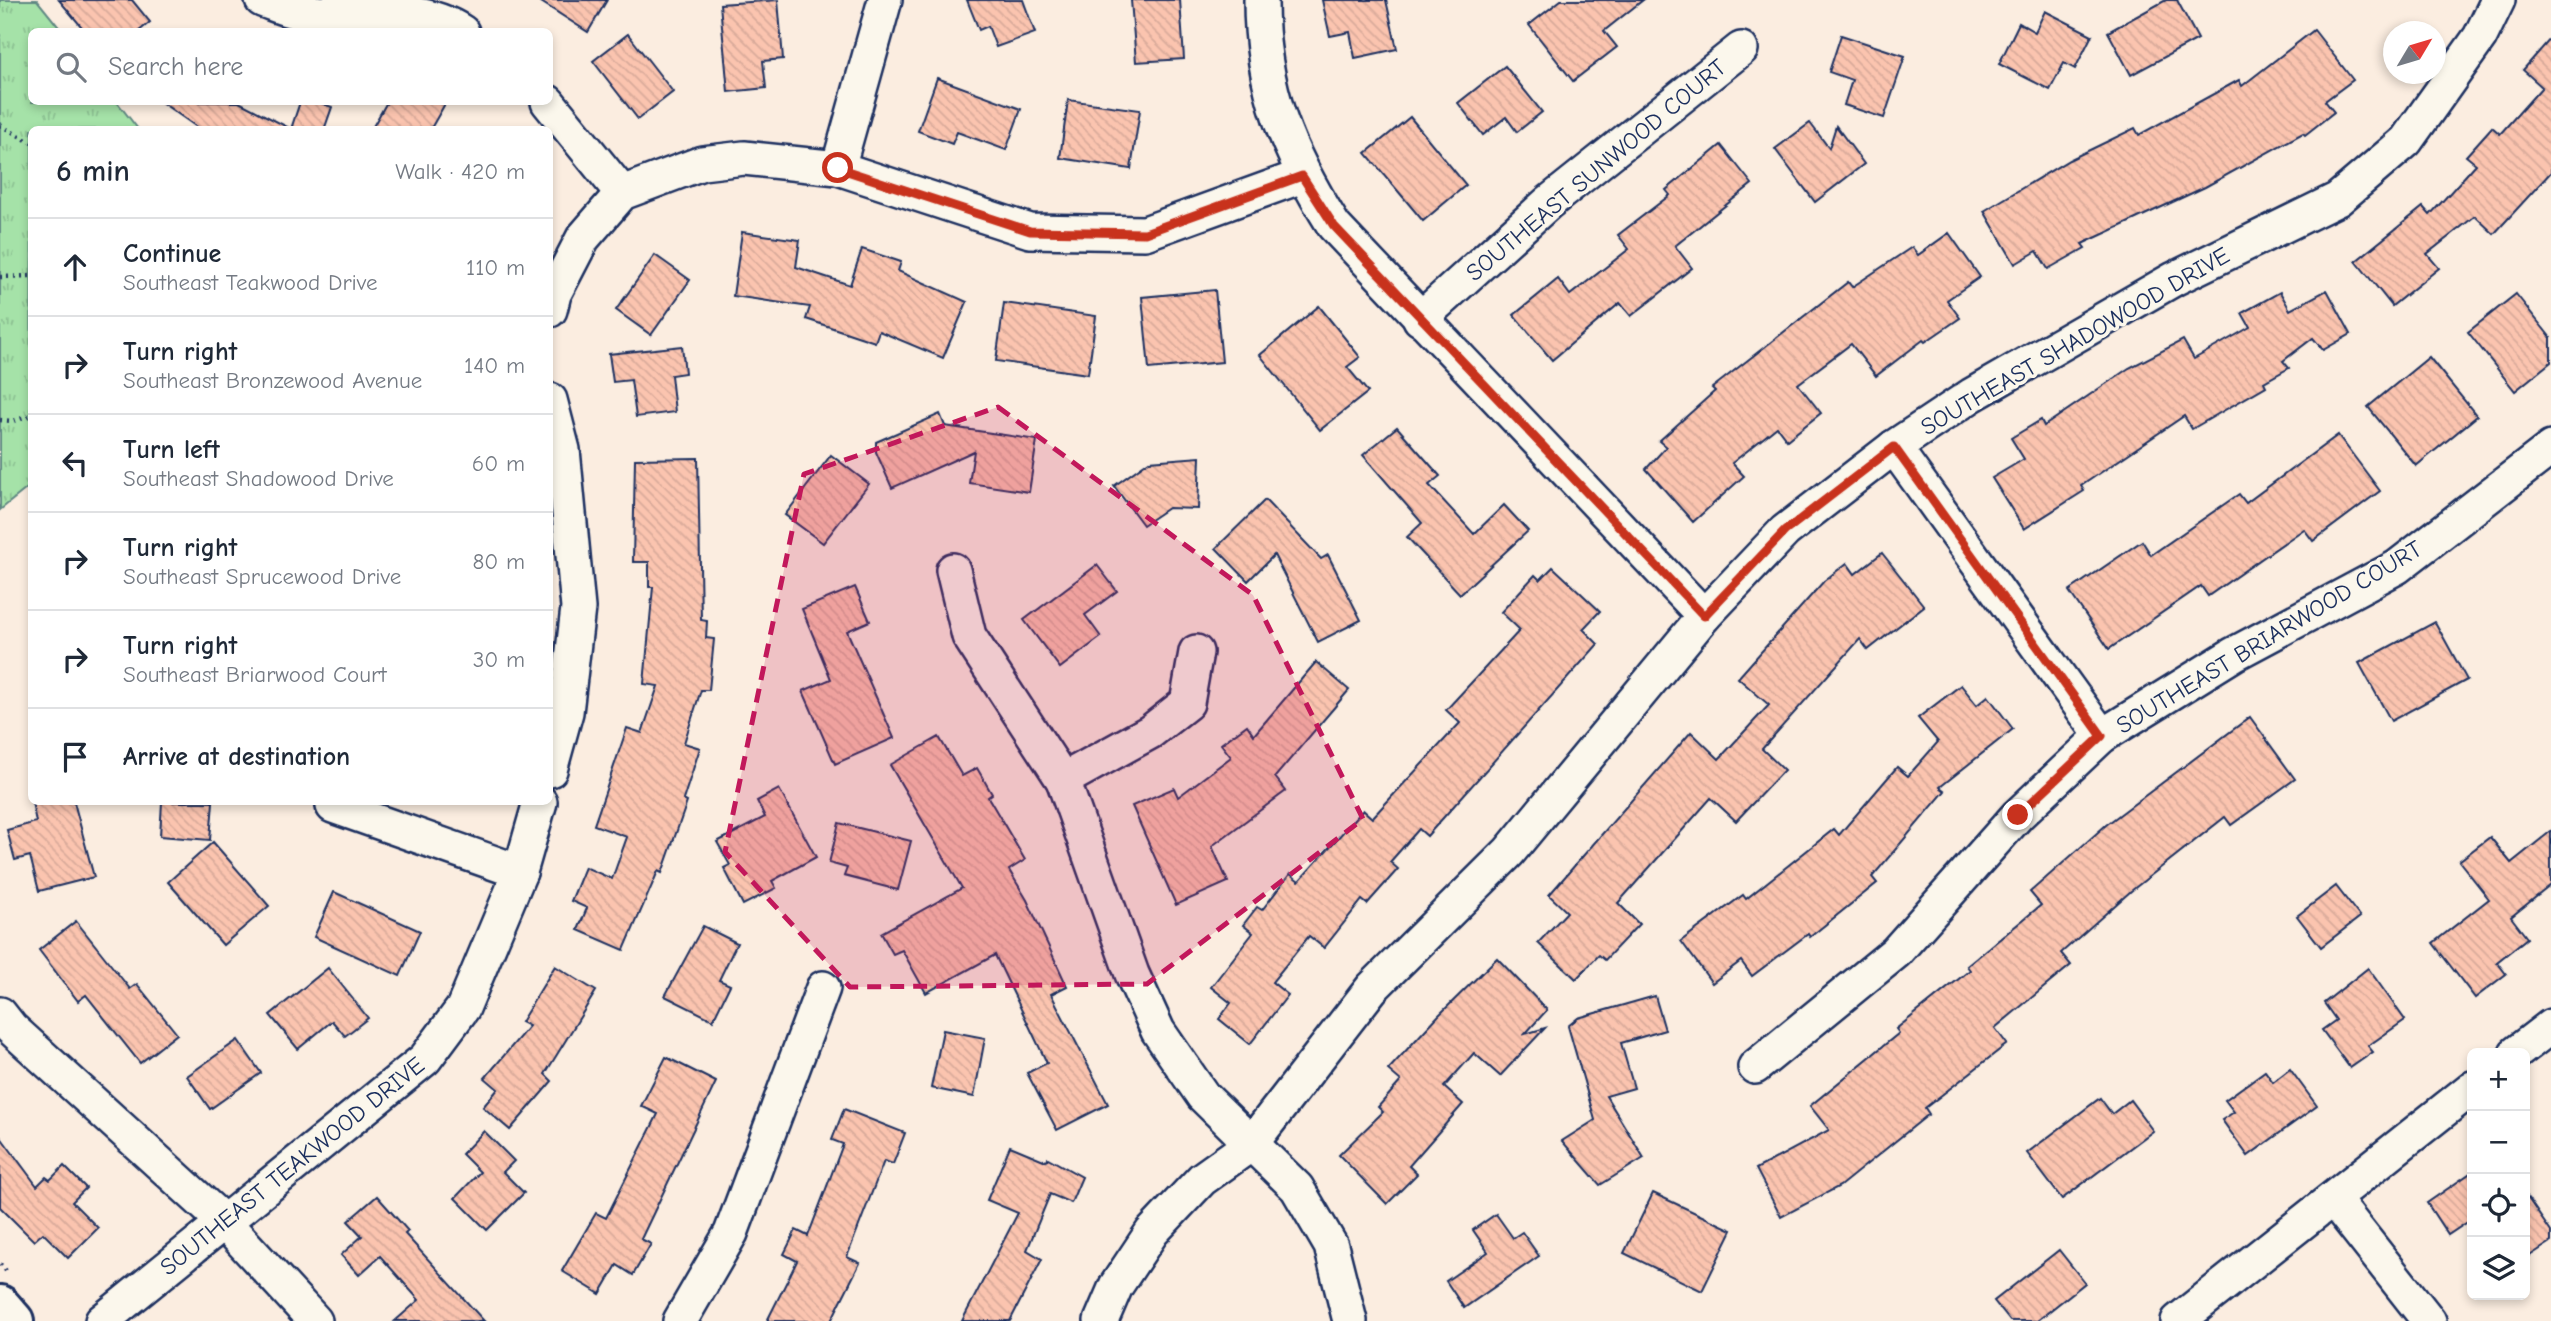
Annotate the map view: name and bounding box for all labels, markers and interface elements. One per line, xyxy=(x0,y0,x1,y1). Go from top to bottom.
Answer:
north arrow xyxy=(2383,21,2446,84)
search box xyxy=(28,28,553,105)
icon: search xyxy=(52,48,90,86)
text: Search here xyxy=(108,52,243,82)
street label: SOUTHEAST SUNWOOD COURT xyxy=(1460,53,1732,287)
route start xyxy=(822,152,853,183)
text: 6 min xyxy=(56,154,130,189)
text: Walk · 420 m xyxy=(395,158,525,185)
text: Continue xyxy=(123,239,221,269)
street label: SOUTHEAST SHADOWOOD DRIVE xyxy=(1916,241,2234,441)
icon: ahead xyxy=(56,248,94,286)
text: 110 m xyxy=(466,254,525,281)
text: Southeast Teakwood Drive xyxy=(123,269,377,296)
text: Turn right xyxy=(123,337,237,367)
icon: right xyxy=(56,346,94,384)
text: 140 m xyxy=(464,352,525,379)
text: Southeast Bronzewood Avenue xyxy=(123,367,422,394)
text: Turn left xyxy=(123,435,220,465)
icon: left xyxy=(56,444,94,482)
text: 60 m xyxy=(472,450,525,477)
text: Southeast Shadowood Drive xyxy=(123,465,394,492)
text: Turn right xyxy=(123,533,237,563)
street label: SOUTHEAST BRIARWOOD COURT xyxy=(2111,534,2427,740)
icon: right xyxy=(56,542,94,580)
text: 80 m xyxy=(472,548,525,575)
text: Southeast Sprucewood Drive xyxy=(123,563,401,590)
text: Turn right xyxy=(123,631,237,661)
icon: right xyxy=(56,640,94,678)
text: 30 m xyxy=(473,646,525,673)
text: Southeast Briarwood Court xyxy=(123,661,387,688)
icon: arrive xyxy=(56,738,94,776)
text: Arrive at destination xyxy=(123,742,350,772)
route end xyxy=(2002,799,2033,830)
map controls xyxy=(2467,1048,2530,1300)
button: + xyxy=(2467,1048,2530,1111)
street label: SOUTHEAST TEAKWOOD DRIVE xyxy=(154,1051,430,1281)
button: − xyxy=(2467,1111,2530,1174)
button: locate xyxy=(2467,1174,2530,1237)
button: layers xyxy=(2467,1237,2530,1300)

